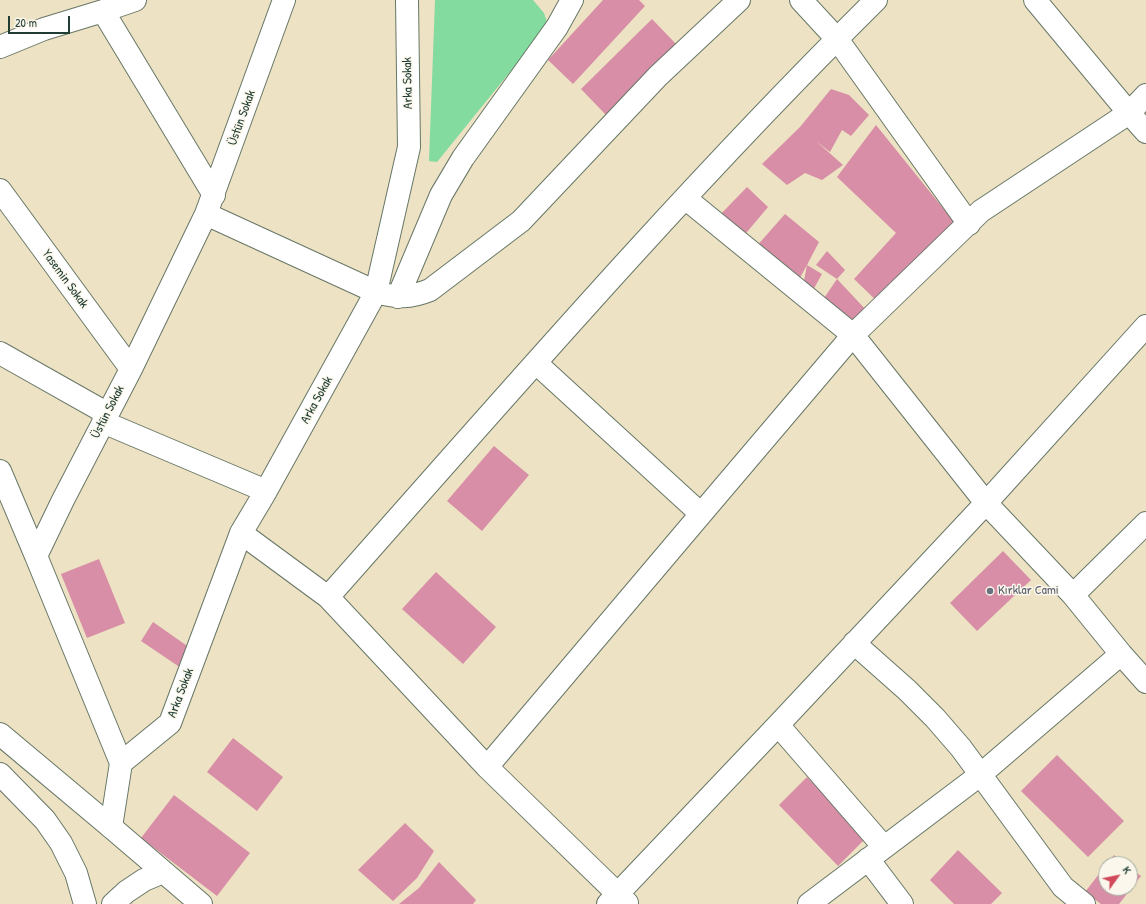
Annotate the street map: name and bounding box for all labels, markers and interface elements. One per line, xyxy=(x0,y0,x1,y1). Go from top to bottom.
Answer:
scale bar xyxy=(10,8,72,34)
text: 20 m xyxy=(15,14,37,31)
street label: Arka Sokak xyxy=(400,57,416,109)
street label: Üstün Sokak xyxy=(225,88,259,148)
street label: Yasemin Sokak xyxy=(38,247,92,311)
street label: Arka Sokak xyxy=(298,374,336,426)
street label: Üstün Sokak xyxy=(88,383,128,441)
place label: Kırklar Cami xyxy=(998,583,1059,599)
marker: Kırklar Cami xyxy=(985,586,995,596)
street label: Arka Sokak xyxy=(164,666,198,720)
north arrow xyxy=(1098,856,1138,896)
text: K xyxy=(1120,864,1135,876)

